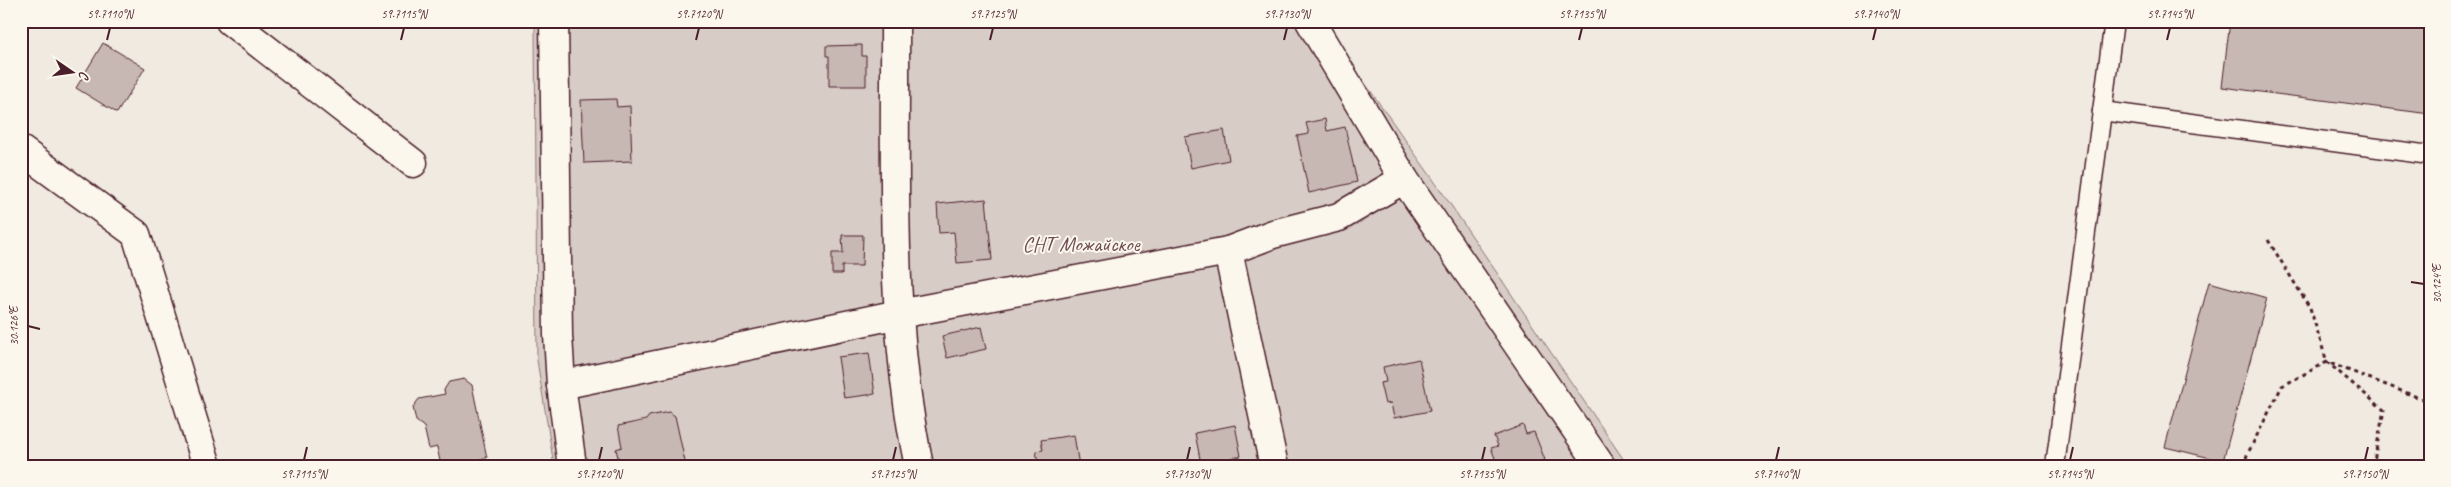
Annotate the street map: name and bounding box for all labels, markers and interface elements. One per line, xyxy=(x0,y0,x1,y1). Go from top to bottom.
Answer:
text: 59.7110°N xyxy=(87,6,134,22)
text: 59.7115°N xyxy=(381,6,428,22)
text: 59.7120°N xyxy=(676,6,723,22)
text: 59.7125°N xyxy=(970,6,1017,22)
text: 59.7130°N xyxy=(1264,6,1311,22)
text: 59.7135°N xyxy=(1559,6,1606,22)
text: 59.7140°N xyxy=(1853,6,1900,22)
text: 59.7145°N xyxy=(2147,6,2194,22)
north arrow xyxy=(48,48,98,98)
text: С xyxy=(75,70,93,82)
park label: СНТ Можайское xyxy=(1023,231,1141,257)
text: 30.124°E xyxy=(2429,263,2445,304)
text: 30.126°E xyxy=(6,305,22,346)
text: 59.7115°N xyxy=(281,466,328,482)
text: 59.7120°N xyxy=(576,466,623,482)
text: 59.7125°N xyxy=(870,466,917,482)
text: 59.7130°N xyxy=(1164,466,1211,482)
text: 59.7135°N xyxy=(1459,466,1506,482)
text: 59.7140°N xyxy=(1753,466,1800,482)
text: 59.7145°N xyxy=(2047,466,2094,482)
text: 59.7150°N xyxy=(2342,466,2389,482)

